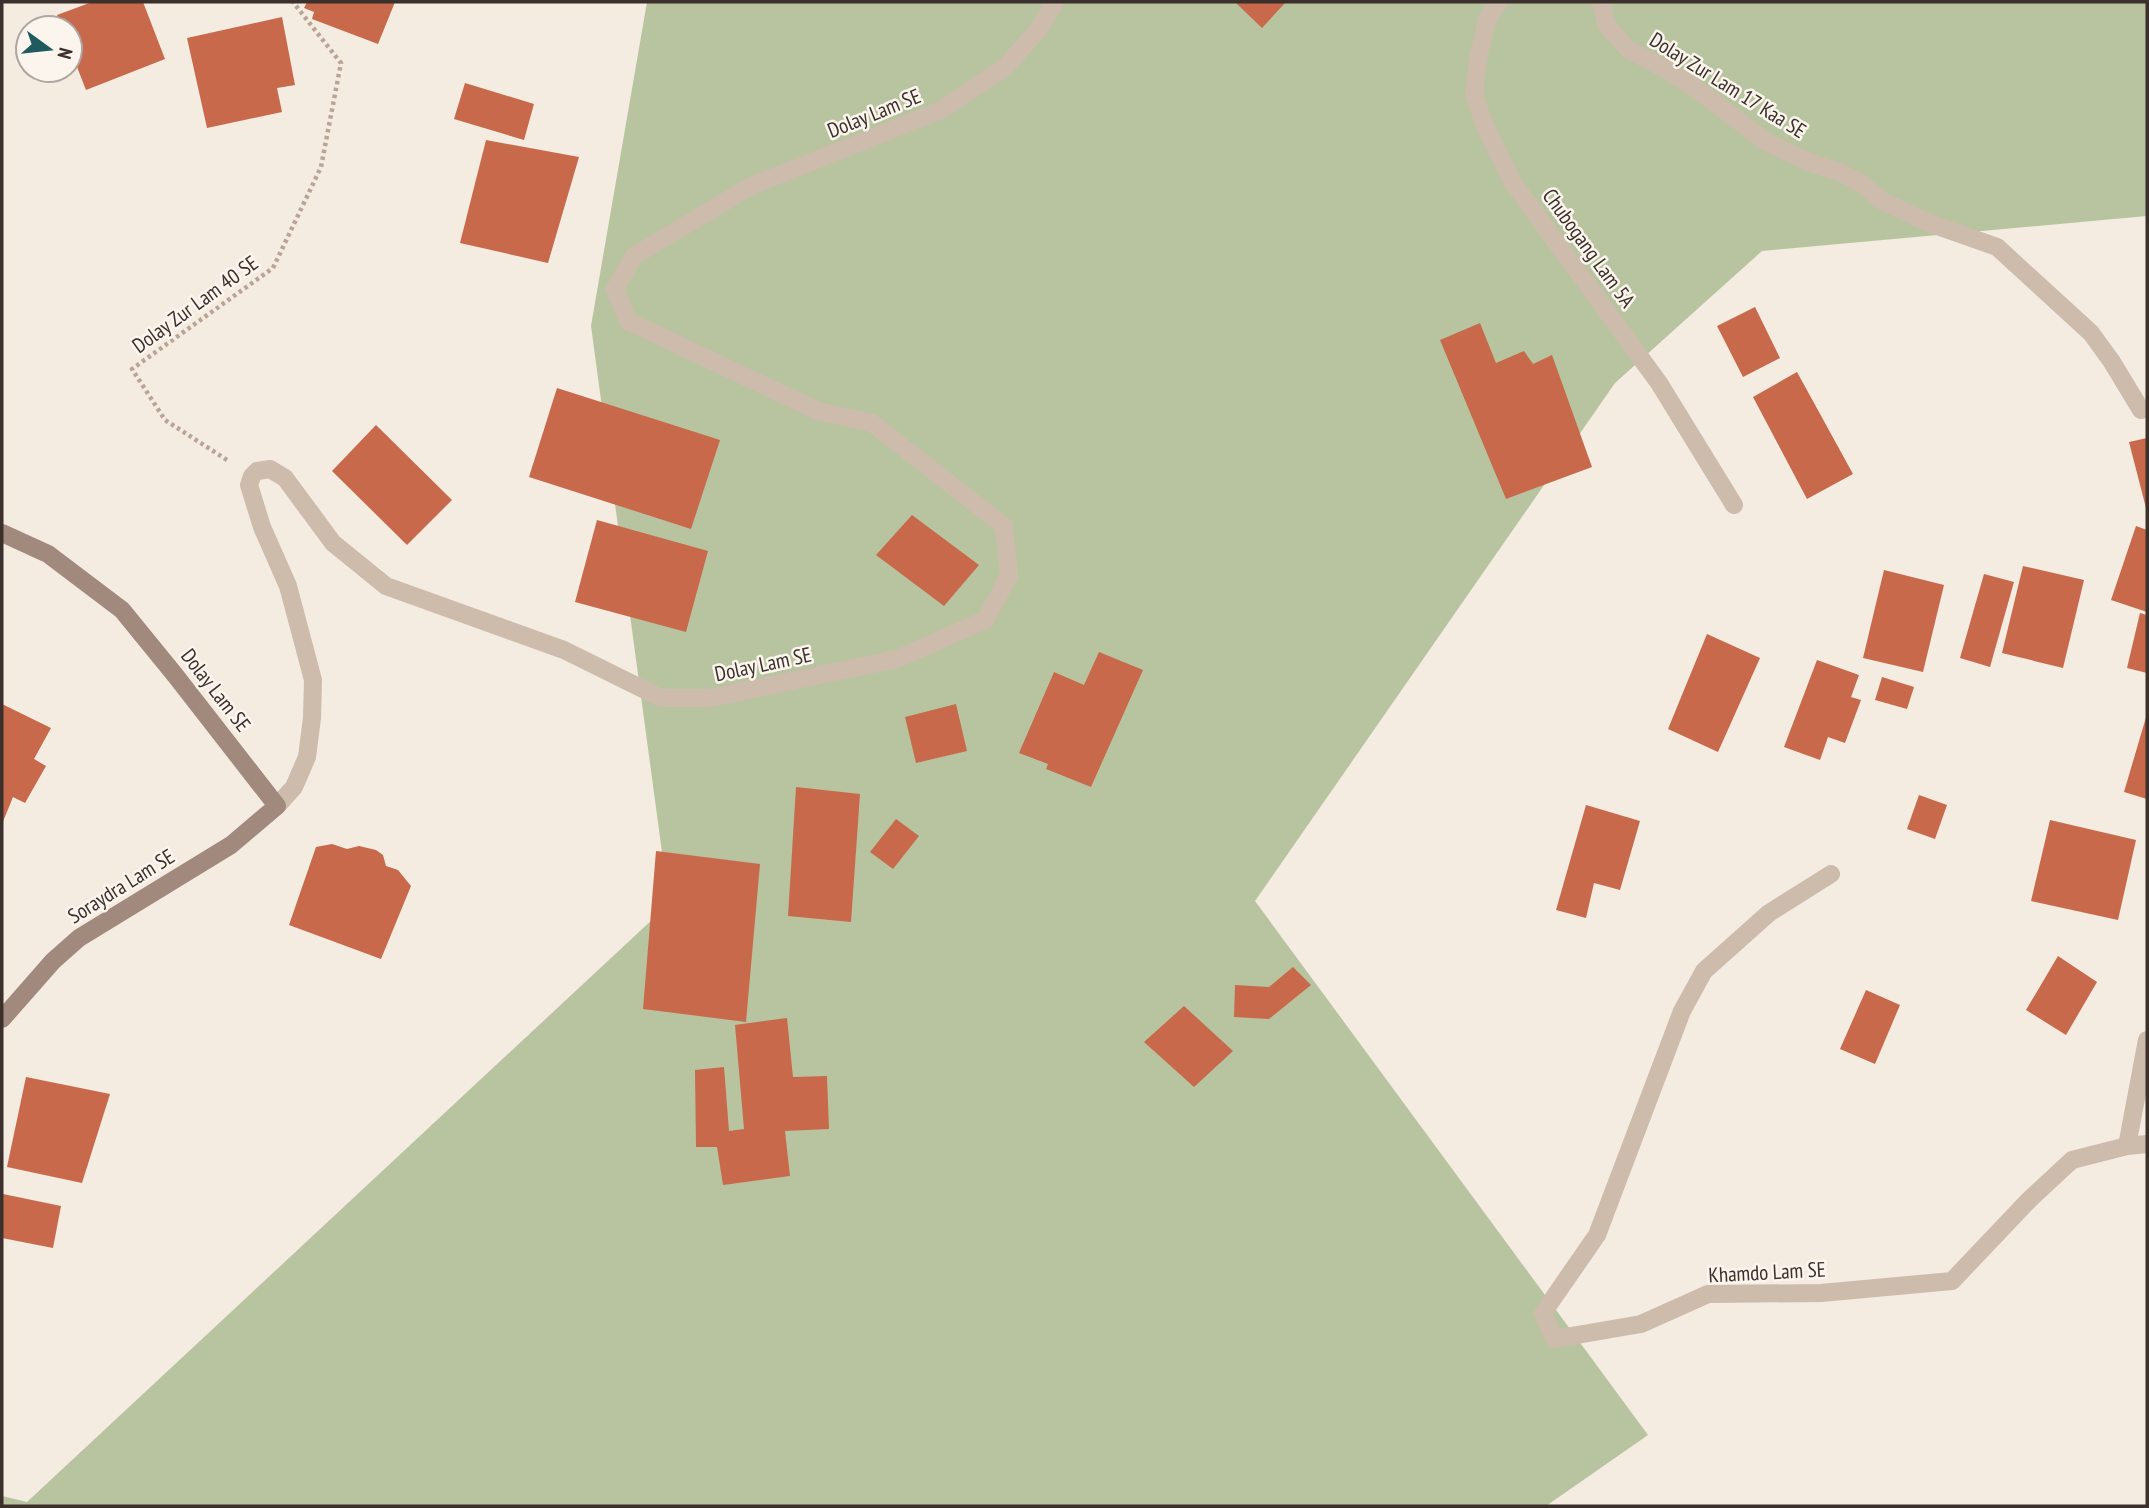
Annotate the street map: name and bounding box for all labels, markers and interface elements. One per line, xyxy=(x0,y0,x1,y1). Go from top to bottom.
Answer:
north arrow xyxy=(14,14,84,84)
street label: Dolay Zur Lam 17 Kaa SE xyxy=(1645,26,1811,144)
text: N xyxy=(53,45,78,61)
street label: Dolay Lam SE xyxy=(823,82,925,144)
street label: Chubogang Lam 5A xyxy=(1537,183,1641,313)
street label: Dolay Zur Lam 40 SE xyxy=(127,249,263,359)
street label: Dolay Lam SE xyxy=(712,641,814,687)
street label: Dolay Lam SE xyxy=(175,643,257,737)
street label: Soraydra Lam SE xyxy=(63,843,179,929)
street label: Khamdo Lam SE xyxy=(1708,1255,1826,1289)

